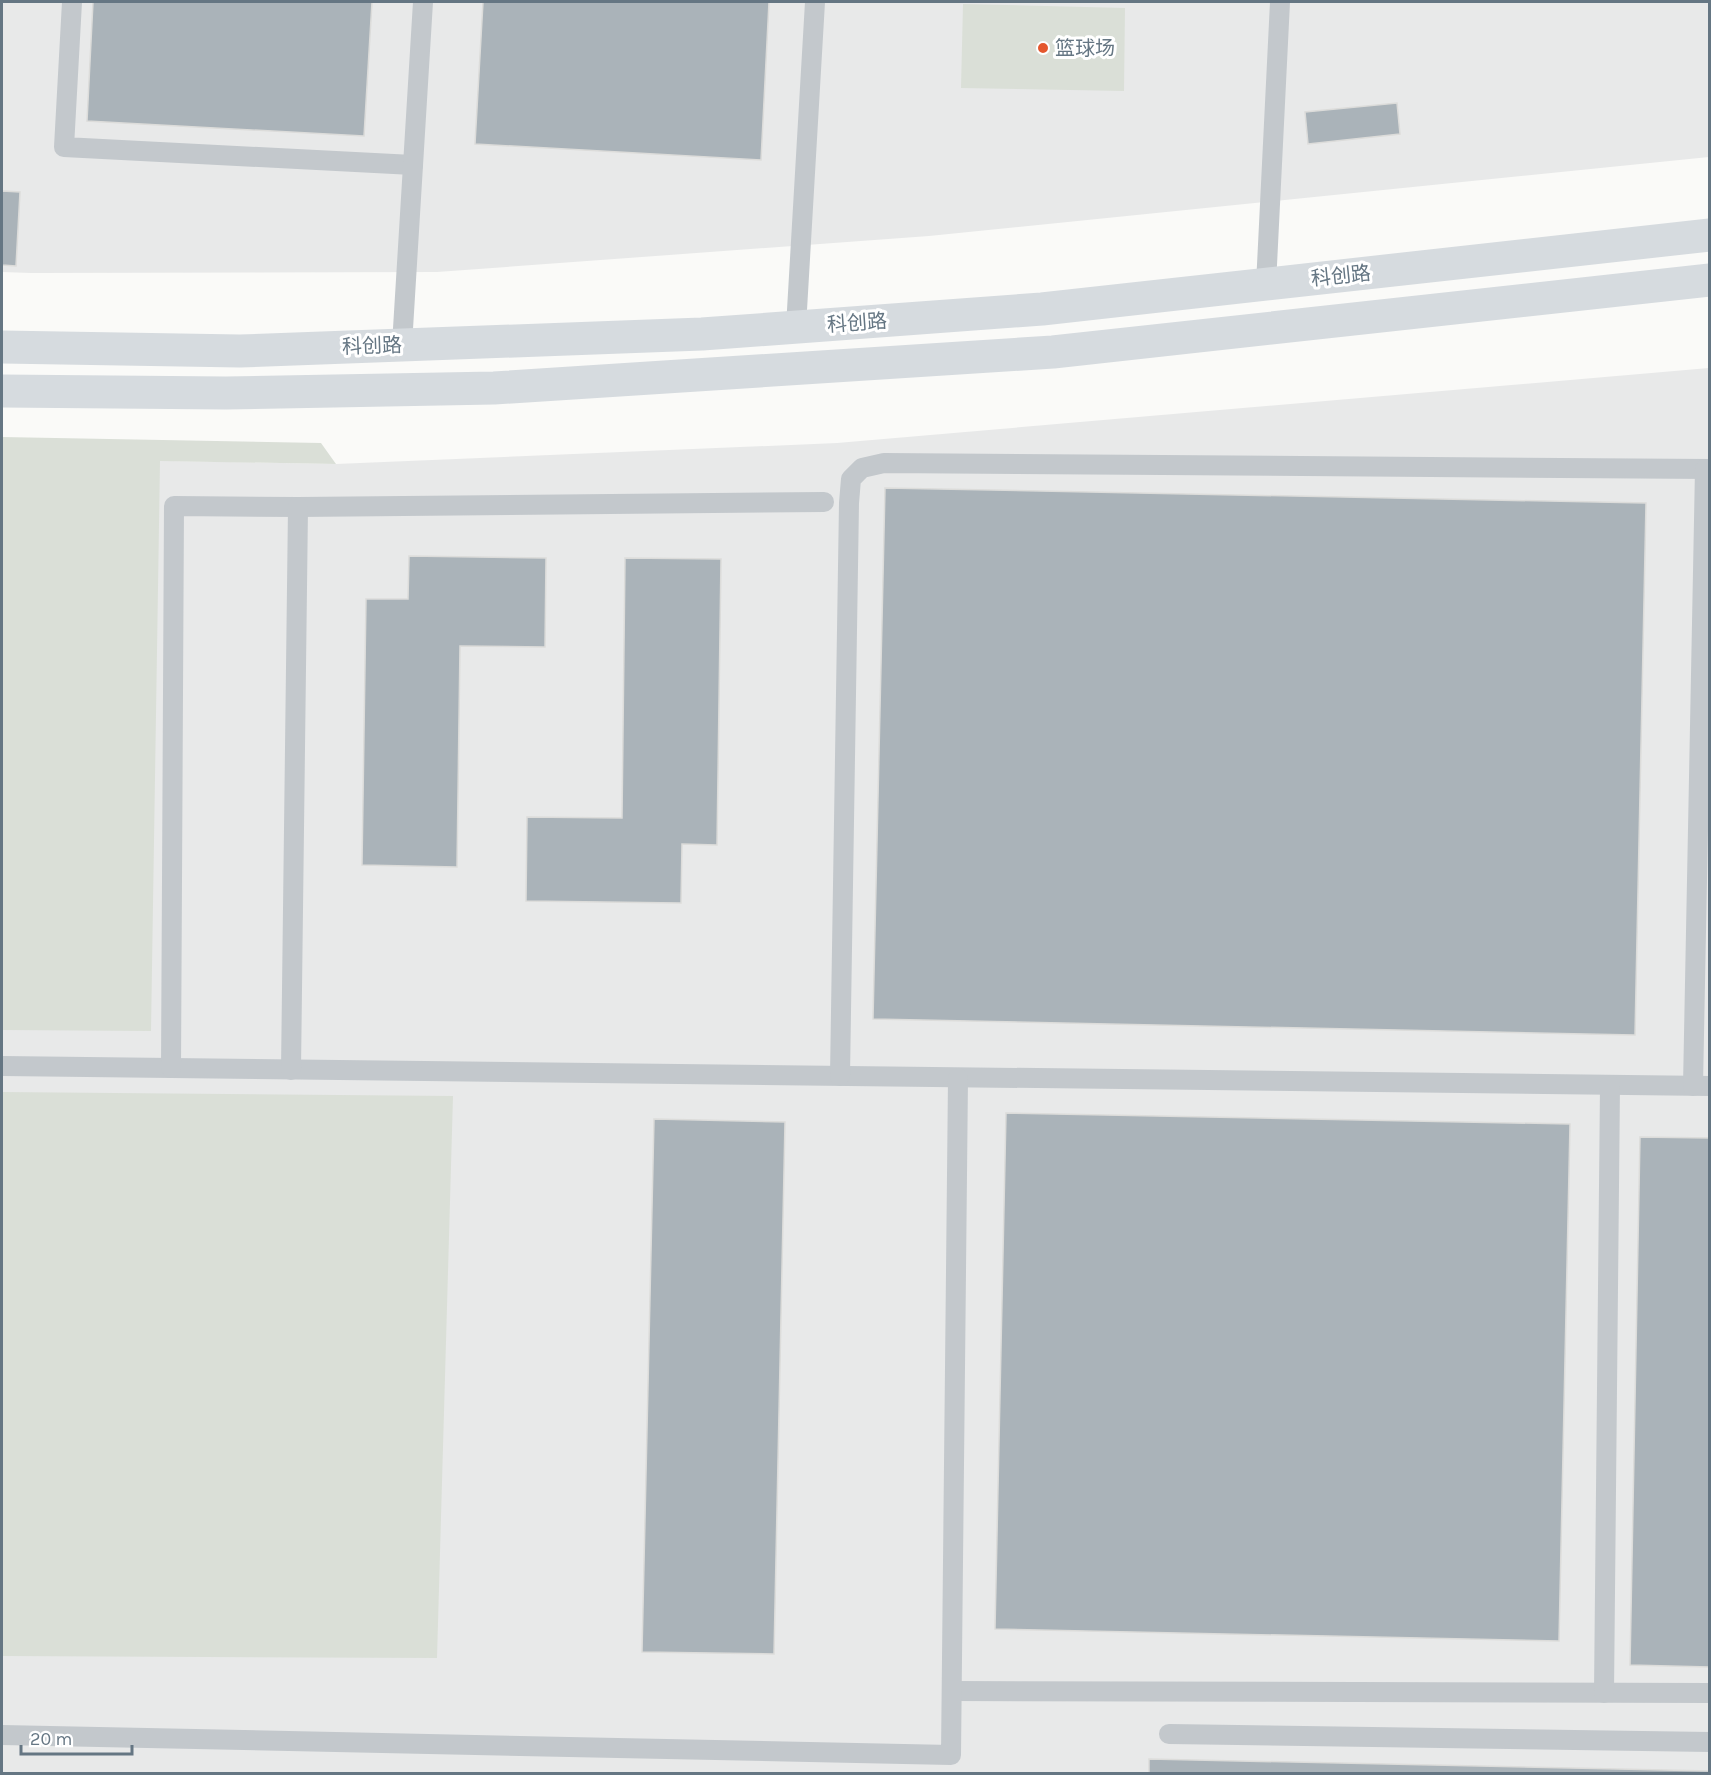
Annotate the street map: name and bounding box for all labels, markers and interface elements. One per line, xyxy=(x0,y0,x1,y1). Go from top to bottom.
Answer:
place label: 篮球场 xyxy=(1055,37,1115,60)
marker: 篮球场 xyxy=(1036,41,1050,55)
street label: 科创路 xyxy=(1310,261,1372,291)
street label: 科创路 xyxy=(826,309,888,337)
street label: 科创路 xyxy=(342,333,402,359)
scale bar xyxy=(21,1718,132,1756)
text: 20 m xyxy=(30,1728,72,1750)

